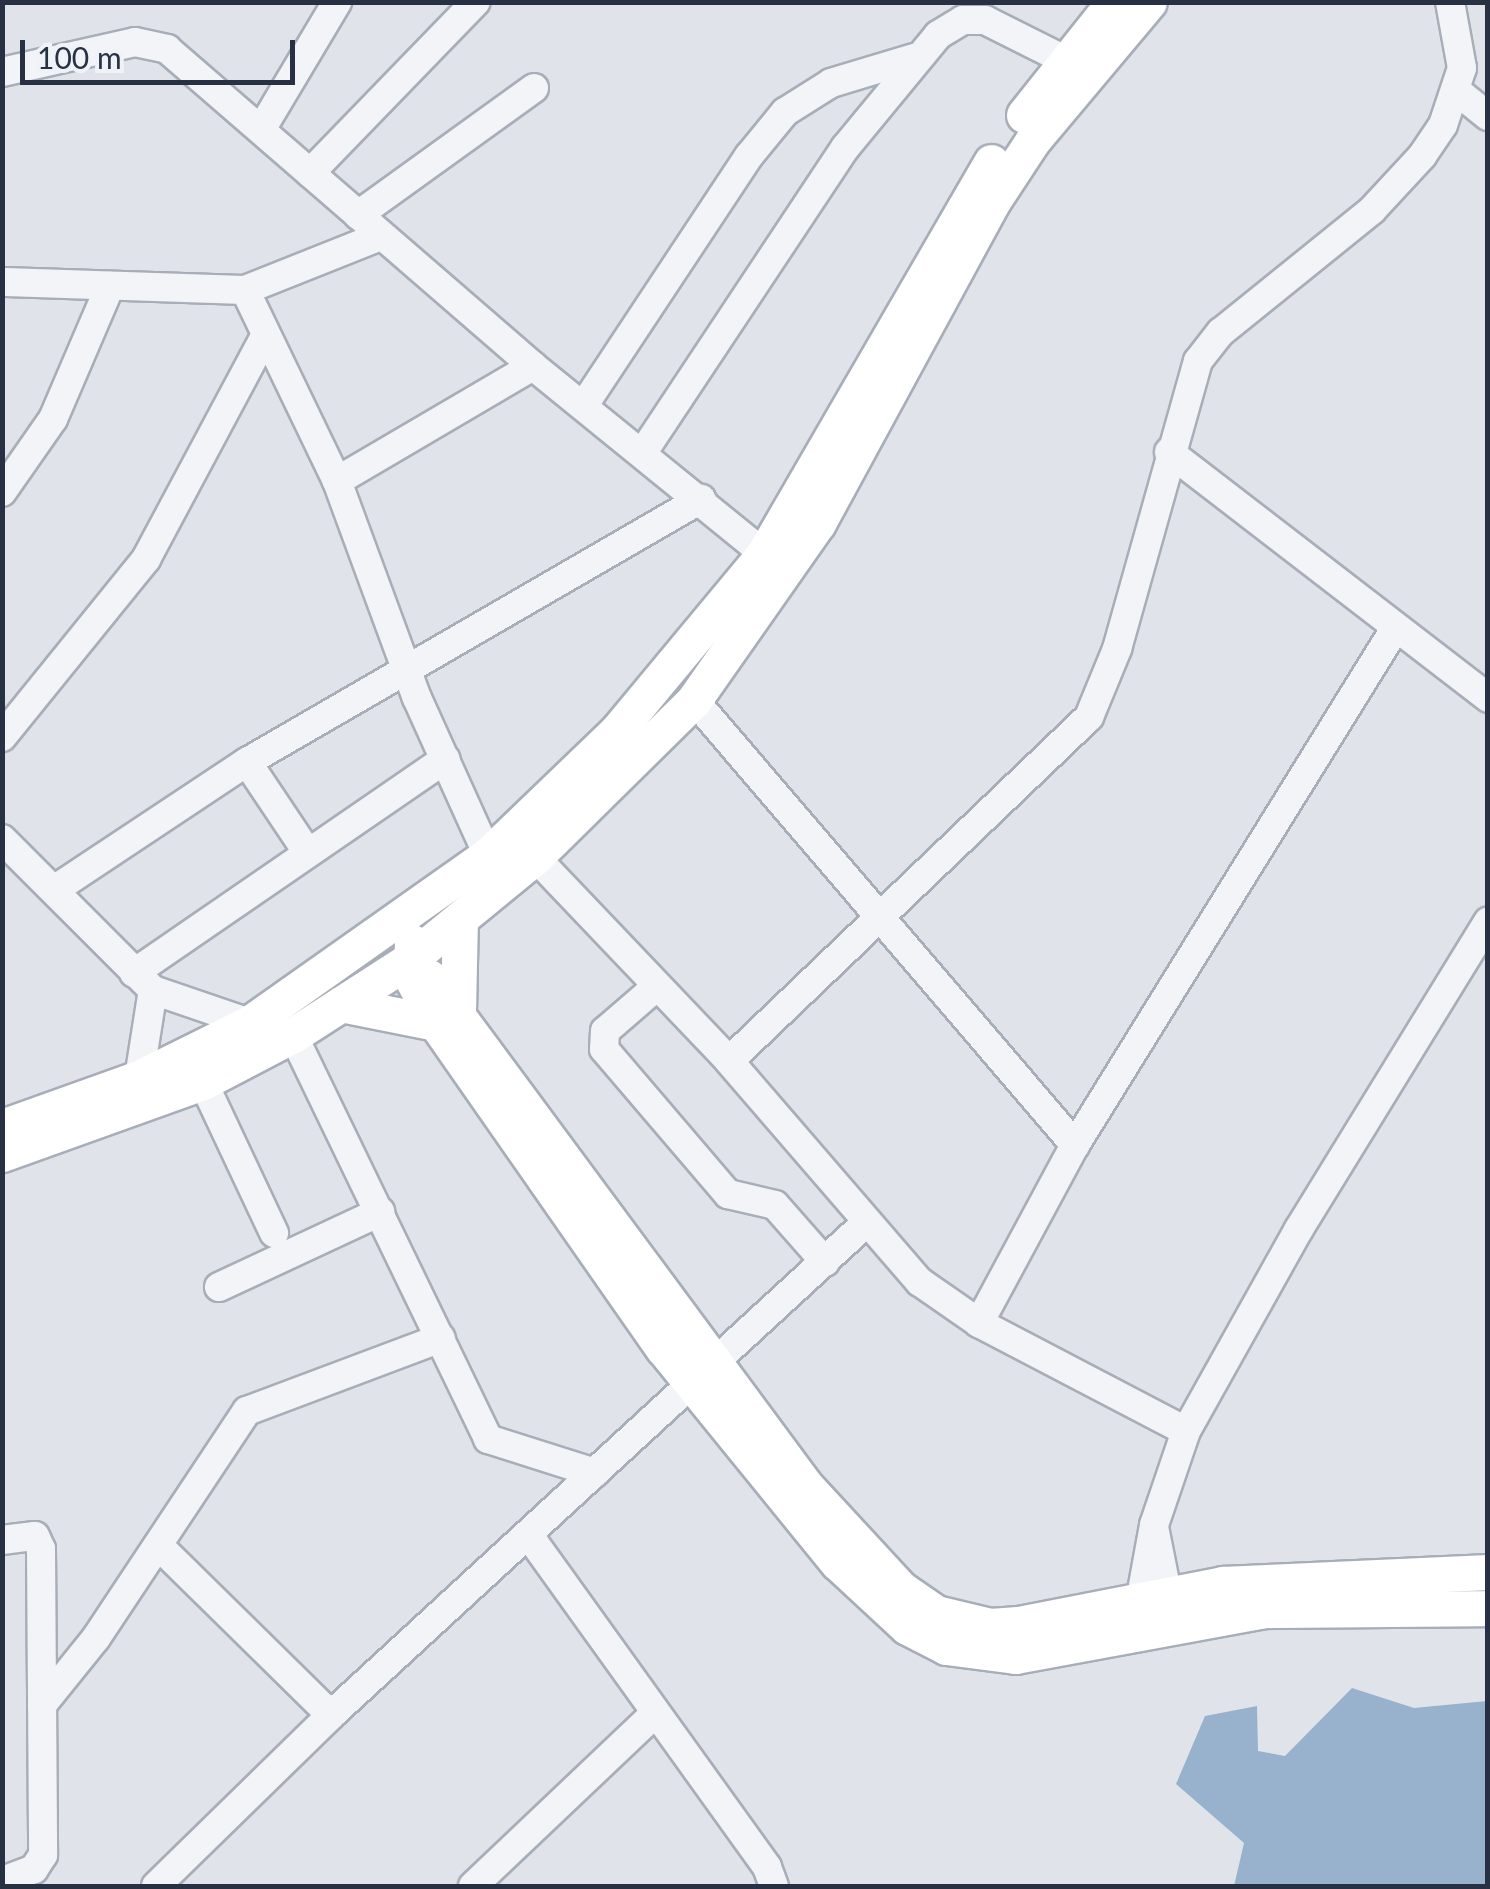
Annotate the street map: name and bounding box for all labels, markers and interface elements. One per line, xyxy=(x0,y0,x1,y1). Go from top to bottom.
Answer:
scale bar xyxy=(25,20,300,82)
text: 100 m xyxy=(37,39,122,75)

